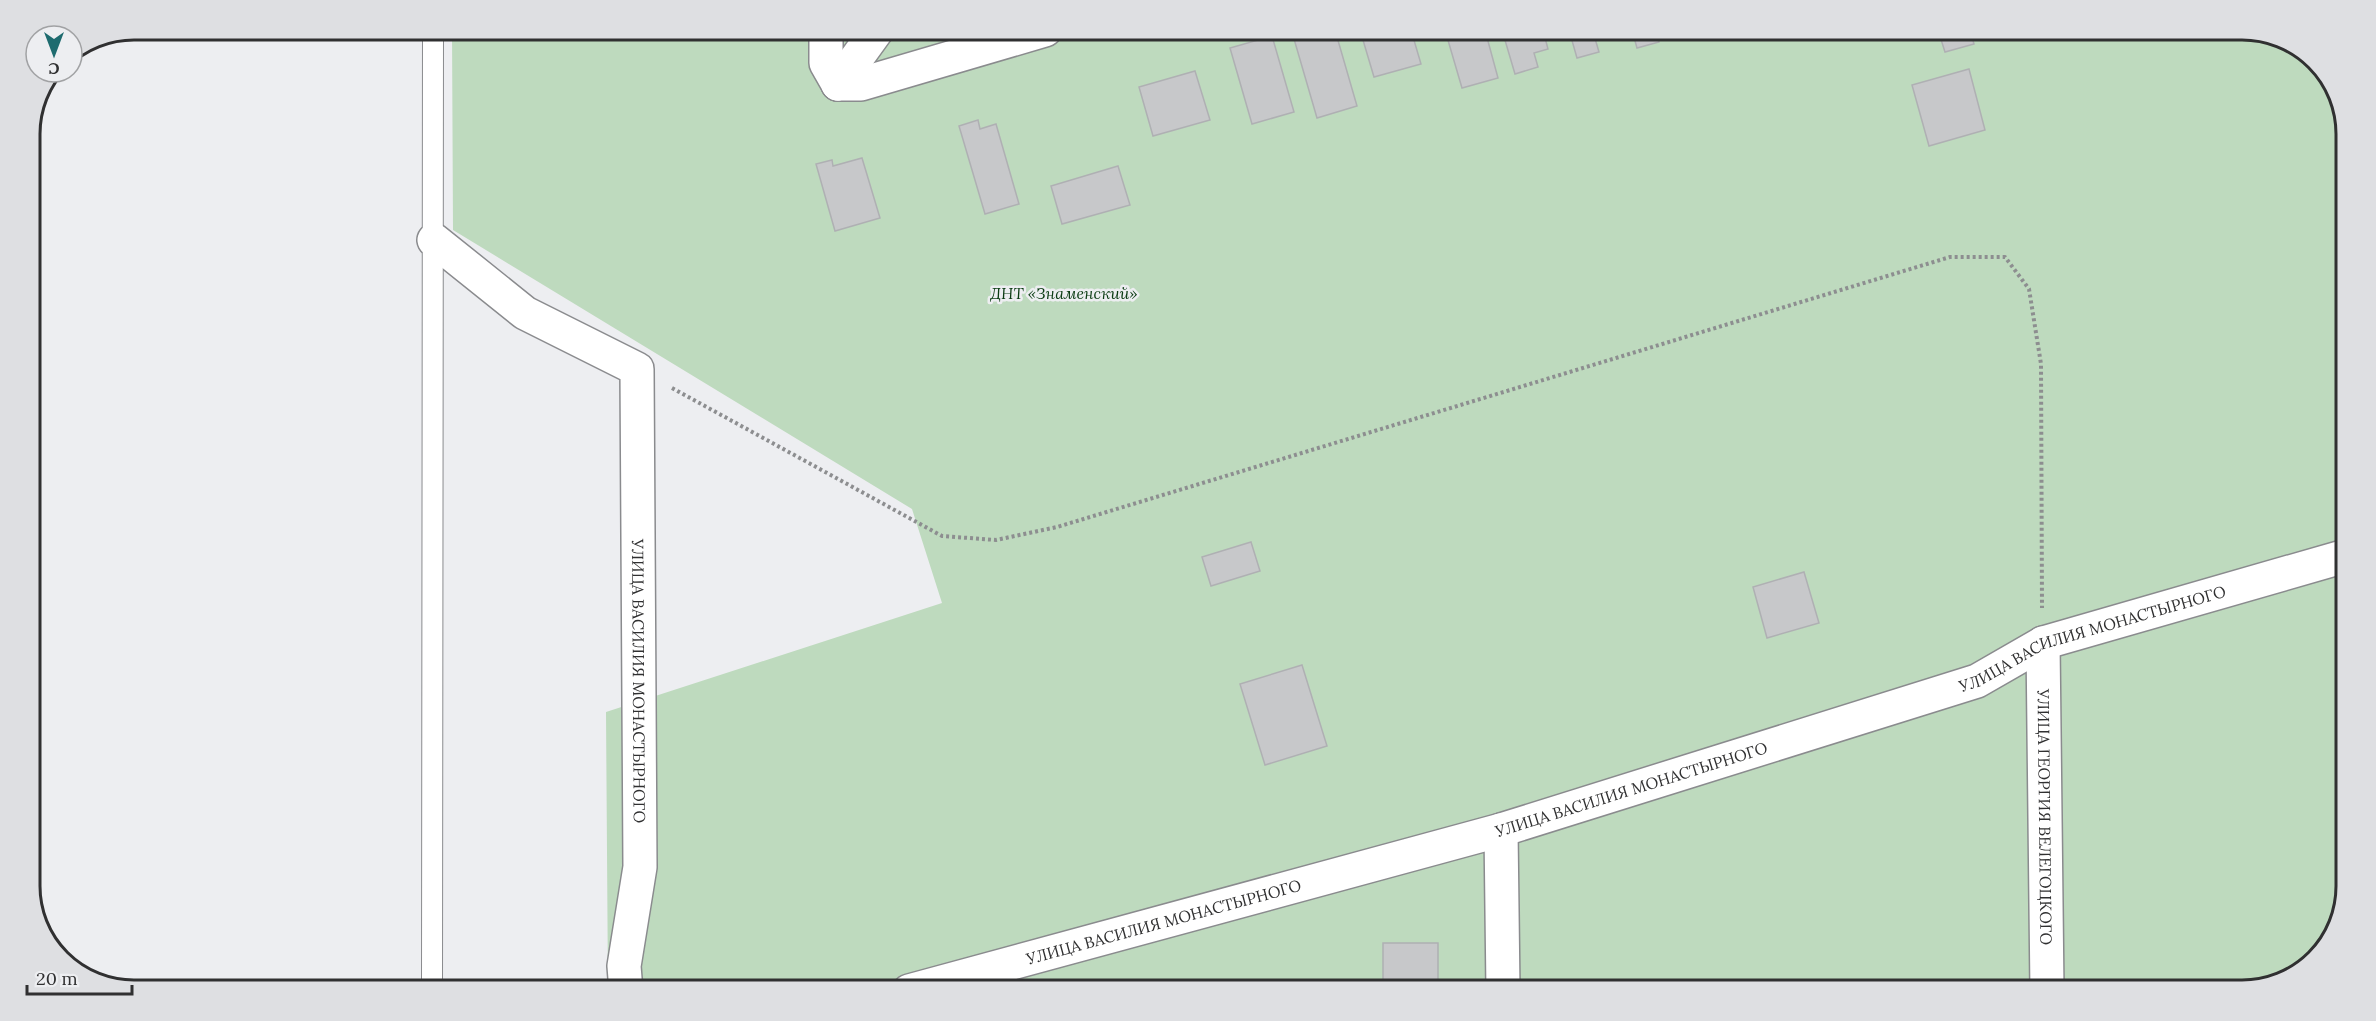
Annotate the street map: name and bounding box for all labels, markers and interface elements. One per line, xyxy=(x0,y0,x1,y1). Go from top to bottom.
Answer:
north arrow xyxy=(24,24,84,84)
text: С xyxy=(48,59,60,79)
park label: ДНТ «Знаменский» xyxy=(989,283,1138,303)
street label: УЛИЦА ВАСИЛИЯ МОНАСТЫРНОГО xyxy=(628,538,650,823)
street label: УЛИЦА ВАСИЛИЯ МОНАСТЫРНОГО xyxy=(1956,581,2228,696)
street label: УЛИЦА ГЕОРГИЯ ВЕЛЕГОЦКОГО xyxy=(2034,688,2056,945)
street label: УЛИЦА ВАСИЛИЯ МОНАСТЫРНОГО xyxy=(1492,737,1770,841)
street label: УЛИЦА ВАСИЛИЯ МОНАСТЫРНОГО xyxy=(1023,875,1303,969)
scale bar xyxy=(27,958,132,996)
text: 20 m xyxy=(36,967,78,990)

